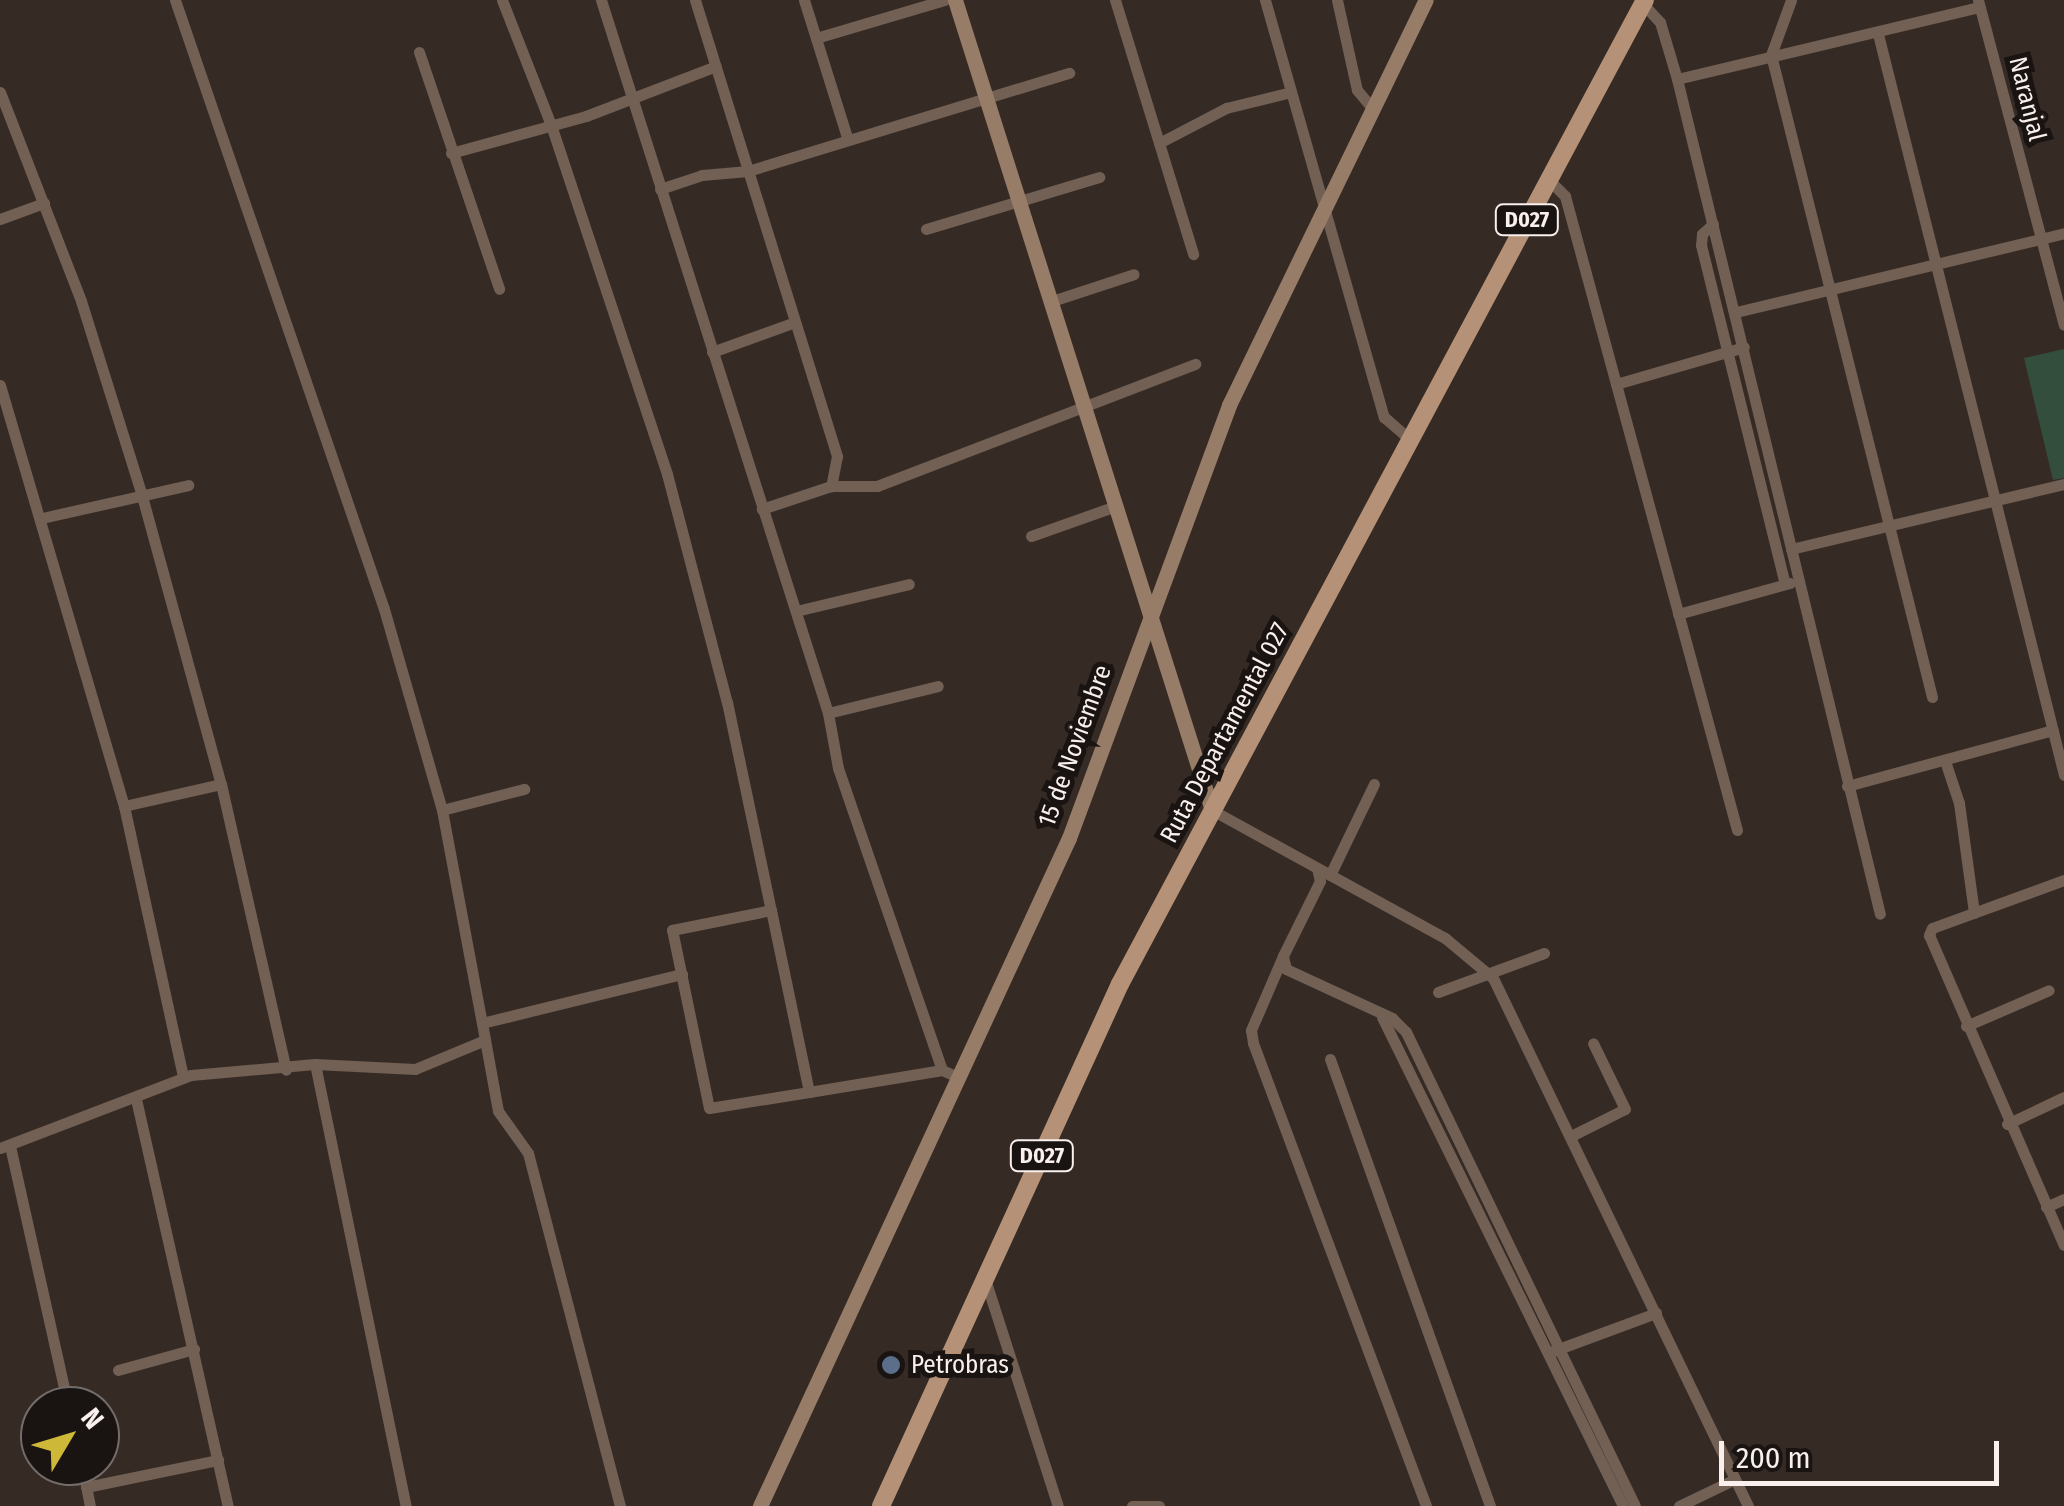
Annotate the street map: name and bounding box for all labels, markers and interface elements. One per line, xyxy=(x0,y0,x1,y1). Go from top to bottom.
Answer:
street label: Naranjal xyxy=(2002,54,2052,144)
road number: D027 xyxy=(1494,203,1560,237)
street label: Ruta Departamental 027 xyxy=(1154,618,1296,848)
street label: 15 de Noviembre xyxy=(1032,661,1118,831)
road number: D027 xyxy=(1010,1139,1074,1173)
place label: Petrobras xyxy=(911,1350,1009,1380)
marker: Petrobras xyxy=(880,1354,902,1376)
north arrow xyxy=(20,1386,120,1486)
text: N xyxy=(74,1402,111,1435)
scale bar xyxy=(1724,1421,2004,1483)
text: 200 m xyxy=(1736,1440,1811,1476)

